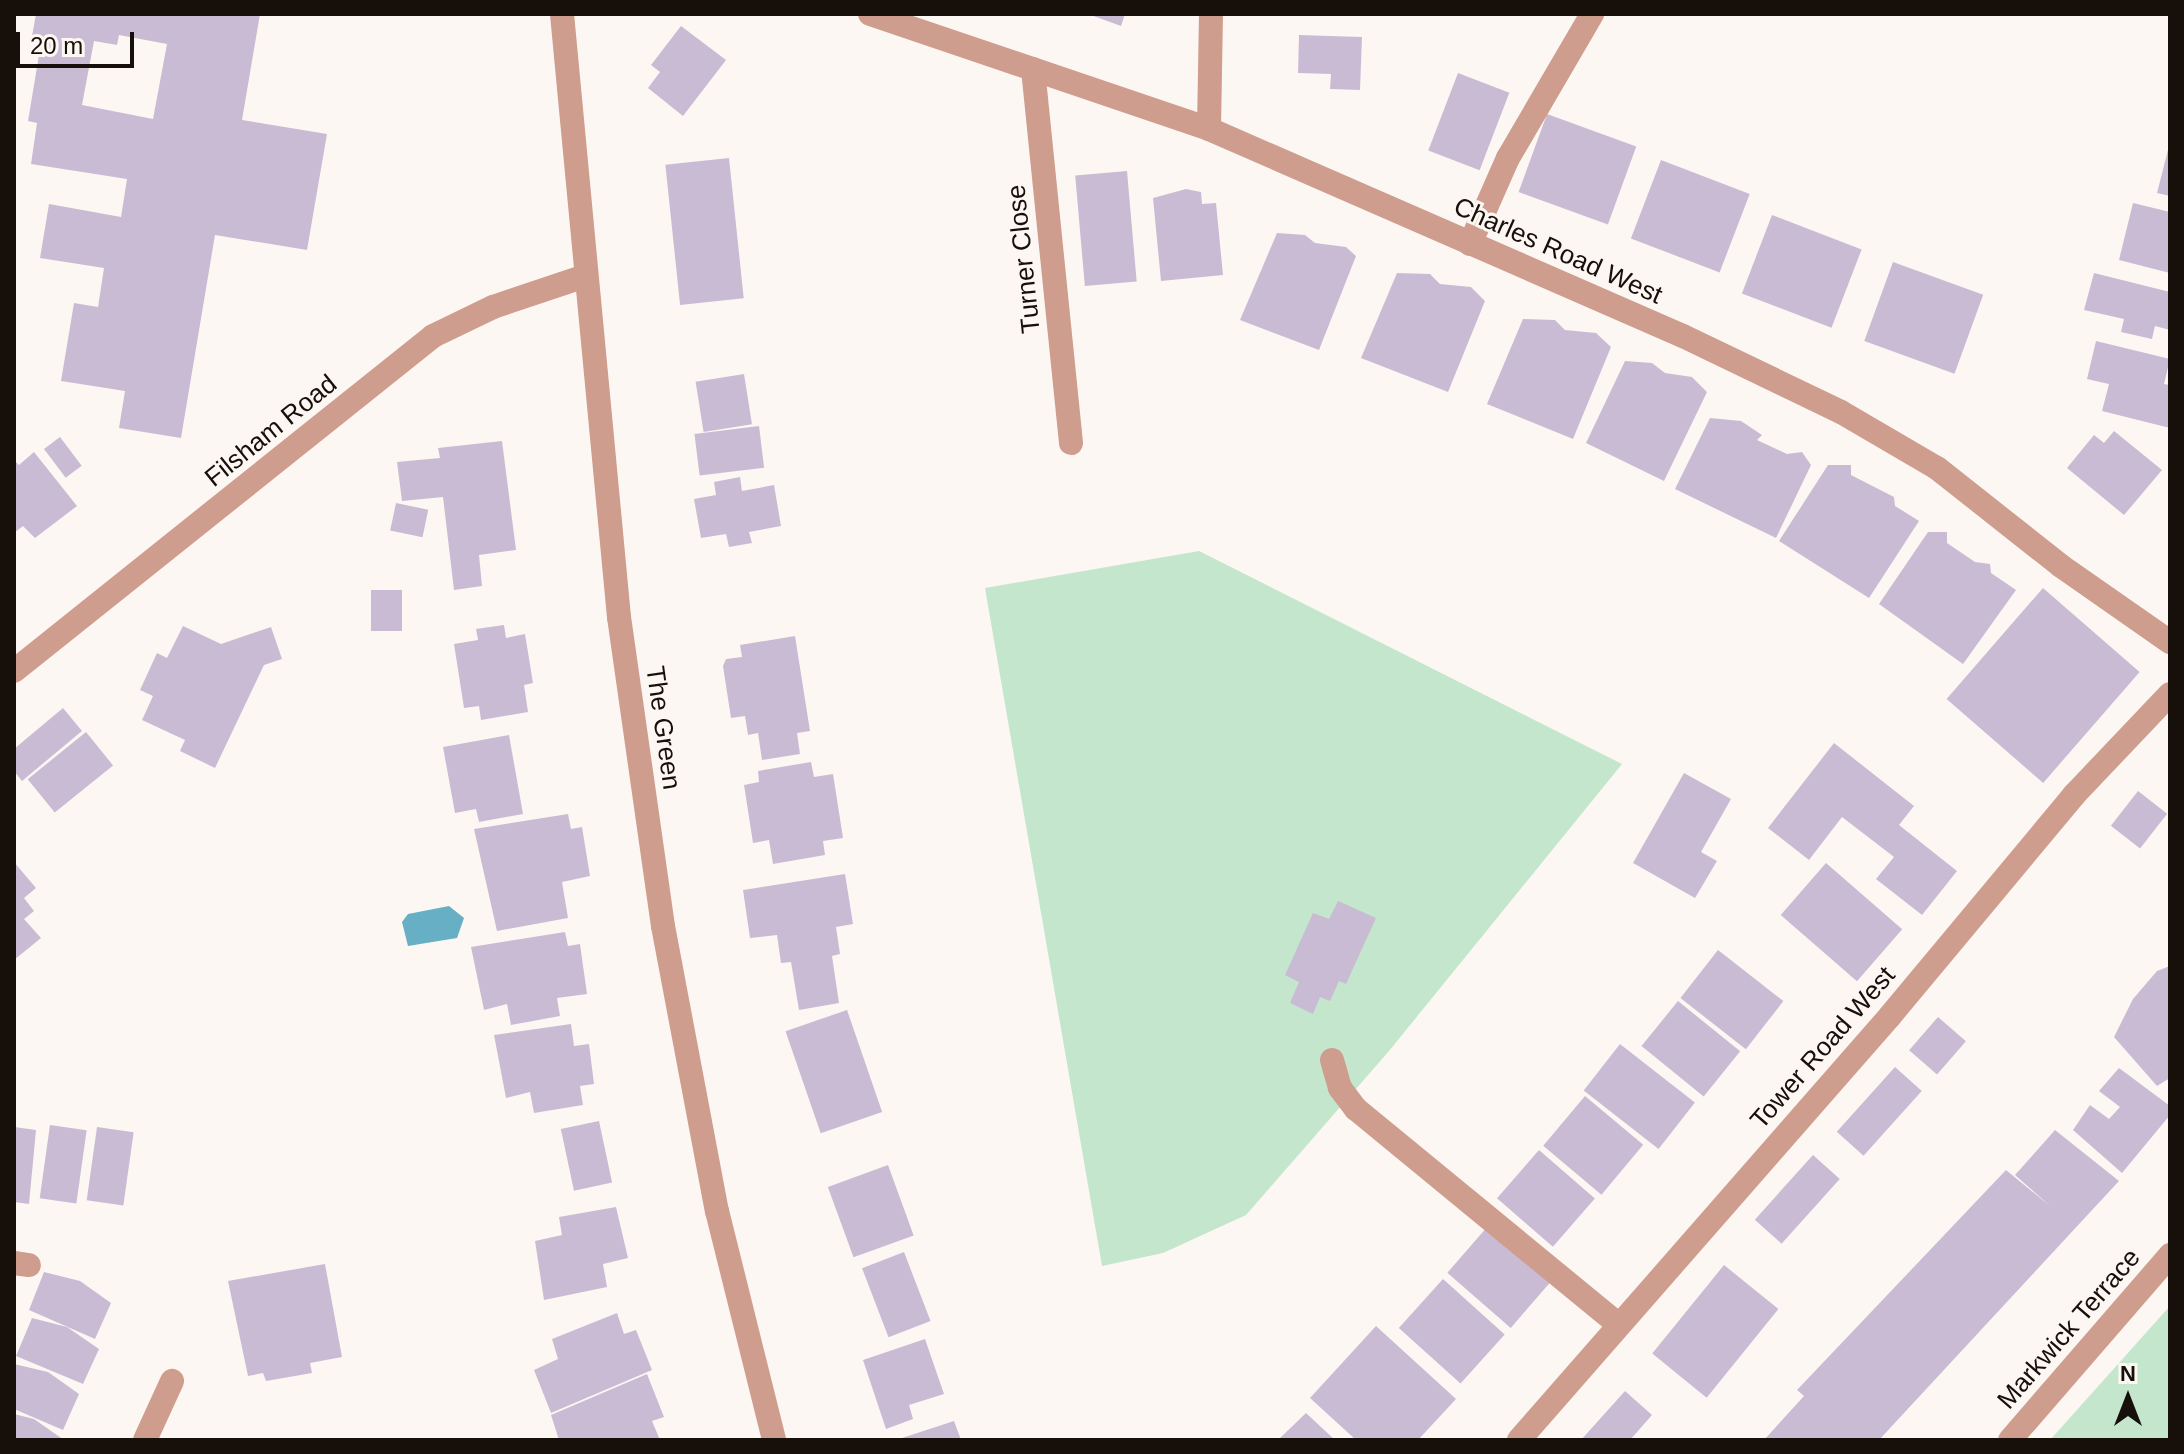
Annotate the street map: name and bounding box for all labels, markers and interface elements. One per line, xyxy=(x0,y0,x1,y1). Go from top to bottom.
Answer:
scale bar xyxy=(20,16,138,66)
text: 20 m xyxy=(30,32,83,59)
street label: Turner Close xyxy=(1001,183,1047,335)
street label: Charles Road West xyxy=(1449,191,1667,311)
street label: Filsham Road xyxy=(199,368,343,494)
street label: The Green xyxy=(639,664,687,792)
street label: Tower Road West xyxy=(1744,961,1902,1135)
street label: Markwick Terrace xyxy=(1991,1242,2147,1416)
north arrow xyxy=(2088,1358,2168,1438)
text: N xyxy=(2120,1361,2136,1386)

